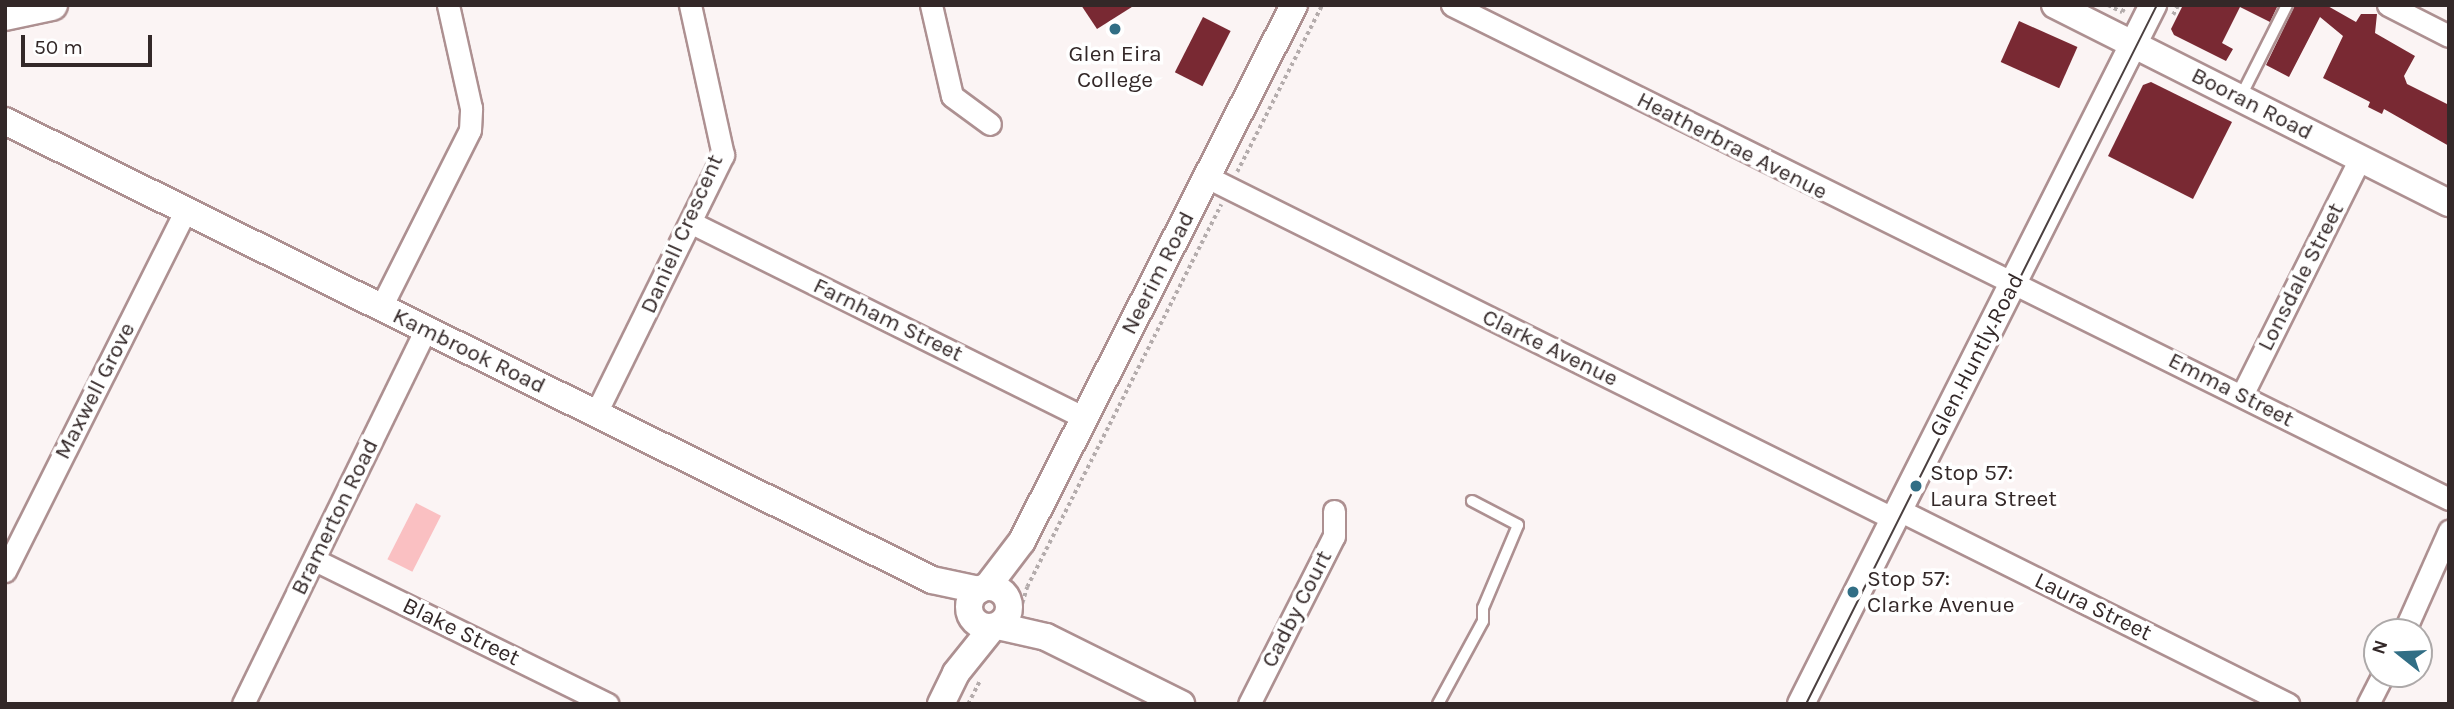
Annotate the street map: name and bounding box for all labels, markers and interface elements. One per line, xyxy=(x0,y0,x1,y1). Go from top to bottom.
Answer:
scale bar xyxy=(24,21,156,65)
marker: Glen Eira College xyxy=(1107,21,1123,37)
text: 50 m xyxy=(34,35,83,59)
place label: Glen Eira College xyxy=(1068,40,1162,94)
street label: Booran Road xyxy=(2187,62,2317,146)
street label: Heatherbrae Avenue xyxy=(1632,86,1832,206)
street label: Daniell Crescent xyxy=(635,150,729,318)
street label: Lonsdale Street xyxy=(2252,198,2350,356)
street label: Neerim Road xyxy=(1115,207,1201,339)
street label: Glen Huntly Road xyxy=(1924,269,2030,441)
street label: Farnham Street xyxy=(809,272,967,368)
street label: Kambrook Road xyxy=(388,302,550,400)
street label: Clarke Avenue xyxy=(1478,303,1622,393)
street label: Maxwell Grove xyxy=(49,318,141,464)
street label: Emma Street xyxy=(2164,347,2298,433)
street label: Bramerton Road xyxy=(285,434,385,600)
place label: Stop 57: Laura Street xyxy=(1930,459,2057,513)
marker: Stop 57: Laura Street xyxy=(1908,478,1924,494)
street label: Cadby Court xyxy=(1256,546,1338,672)
place label: Stop 57: Clarke Avenue xyxy=(1867,565,2014,619)
street label: Laura Street xyxy=(2030,567,2156,647)
marker: Stop 57: Clarke Avenue xyxy=(1845,584,1861,600)
street label: Blake Street xyxy=(398,592,524,672)
north arrow xyxy=(2363,618,2433,688)
text: N xyxy=(2367,637,2392,657)

